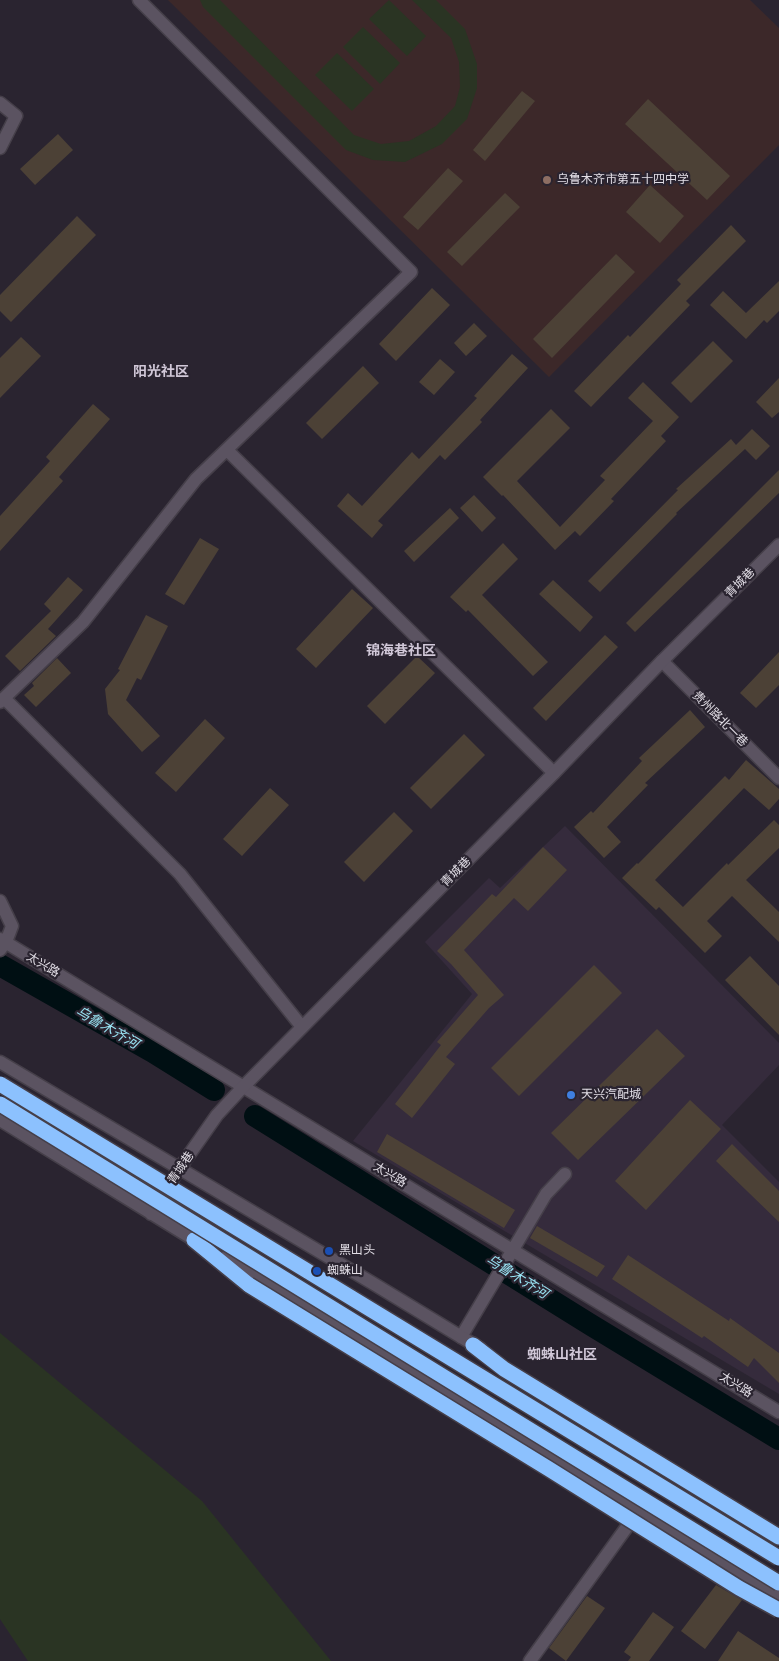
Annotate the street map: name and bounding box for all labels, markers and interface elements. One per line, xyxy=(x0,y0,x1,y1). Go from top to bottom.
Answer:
place label: 乌鲁木齐市第五十四中学 xyxy=(557,173,689,187)
marker: 乌鲁木齐市第五十四中学 xyxy=(541,174,553,186)
district label: 阳光社区 xyxy=(133,364,189,380)
street label: 青城巷 xyxy=(722,565,758,601)
district label: 锦海巷社区 xyxy=(366,643,436,659)
street label: 贵州路北一巷 xyxy=(689,688,751,750)
street label: 青城巷 xyxy=(438,854,474,890)
street label: 太兴路 xyxy=(24,950,62,980)
water label: 乌鲁木齐河 xyxy=(72,1003,142,1053)
place label: 天兴汽配城 xyxy=(581,1088,641,1102)
marker: 天兴汽配城 xyxy=(565,1089,577,1101)
street label: 青城巷 xyxy=(165,1149,197,1187)
street label: 太兴路 xyxy=(371,1160,409,1190)
place label: 黑山头 xyxy=(339,1244,375,1258)
marker: 黑山头 xyxy=(323,1245,335,1257)
water label: 乌鲁木齐河 xyxy=(483,1251,551,1303)
place label: 蜘蛛山 xyxy=(327,1264,363,1278)
marker: 蜘蛛山 xyxy=(311,1265,323,1277)
district label: 蜘蛛山社区 xyxy=(527,1347,597,1363)
street label: 太兴路 xyxy=(717,1369,755,1401)

